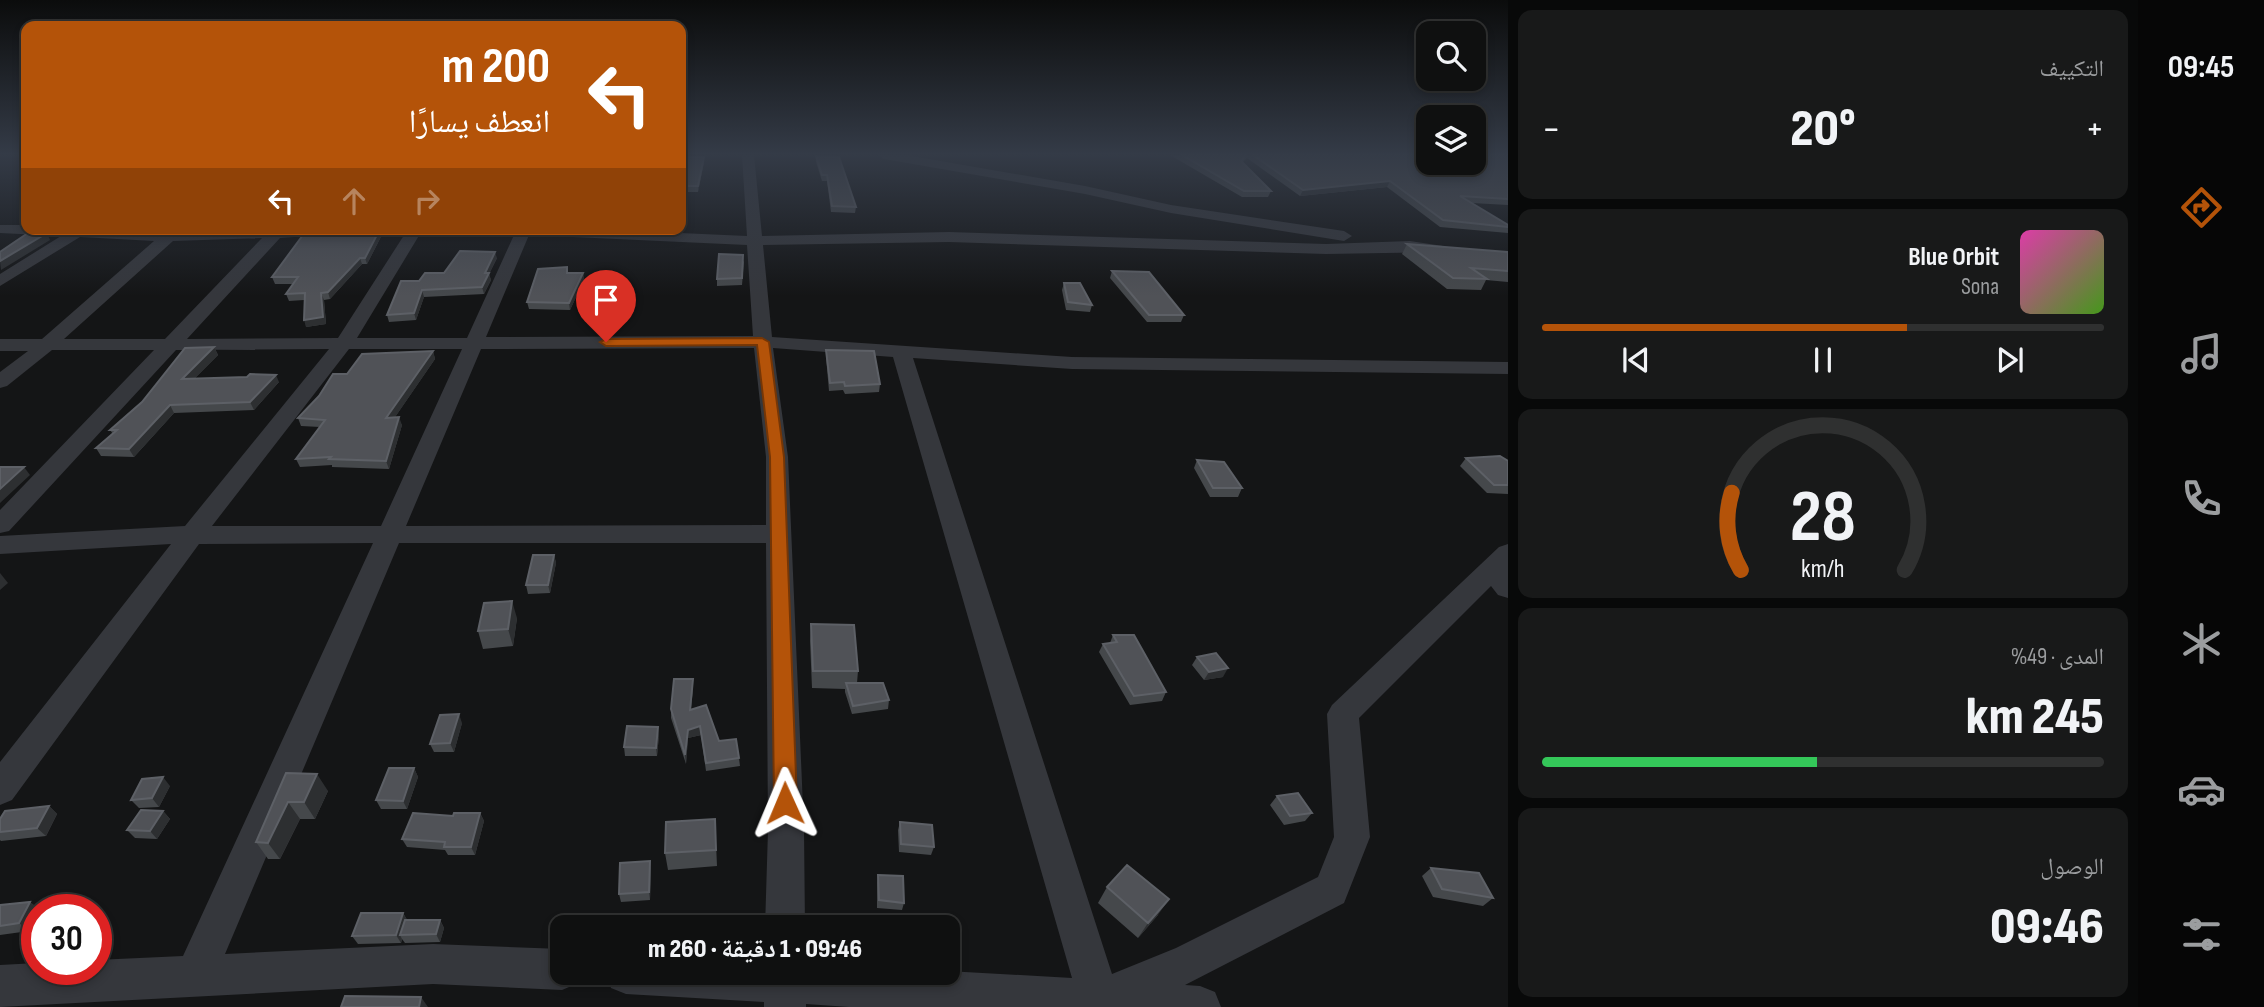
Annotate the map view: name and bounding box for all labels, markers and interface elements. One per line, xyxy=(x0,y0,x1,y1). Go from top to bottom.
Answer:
map controls xyxy=(1416,21,1486,175)
button: search xyxy=(1416,21,1486,91)
text: 200 m xyxy=(442,38,550,97)
text: 09:45 xyxy=(2168,48,2234,87)
icon: left xyxy=(574,49,665,140)
text: التكييف xyxy=(2039,55,2104,83)
text: 20° xyxy=(1790,98,1856,161)
text: انعطف يسارًا xyxy=(409,103,550,142)
button: layers xyxy=(1416,105,1486,175)
text: − xyxy=(1542,107,1561,152)
text: + xyxy=(2085,107,2104,152)
icon: left xyxy=(262,182,300,220)
icon: ahead xyxy=(335,182,373,220)
icon: right xyxy=(408,182,446,220)
icon: directions xyxy=(2177,183,2226,232)
text: Blue Orbit xyxy=(1908,242,1999,273)
pin xyxy=(576,270,636,342)
text: Sona xyxy=(1961,273,1999,301)
icon: arrive xyxy=(587,281,625,319)
icon: music xyxy=(2177,329,2226,378)
icon: previous xyxy=(1617,341,1655,379)
icon: pause xyxy=(1804,341,1842,379)
icon: next xyxy=(1991,341,2029,379)
text: 28 xyxy=(1790,474,1856,562)
icon: phone xyxy=(2177,474,2226,523)
text: km/h xyxy=(1801,553,1845,584)
icon: climate xyxy=(2177,619,2226,668)
text: المدى · 49% xyxy=(2011,643,2104,671)
text: 245 km xyxy=(1966,686,2104,749)
icon: car xyxy=(2177,765,2226,814)
position arrow xyxy=(748,766,822,840)
text: الوصول xyxy=(2040,853,2104,881)
speed limit sign: 30 xyxy=(21,894,112,985)
text: 09:46 xyxy=(1990,896,2104,959)
icon: filters xyxy=(2177,910,2226,959)
text: 09:46 · 1 دقيقة · 260 m xyxy=(648,934,862,965)

